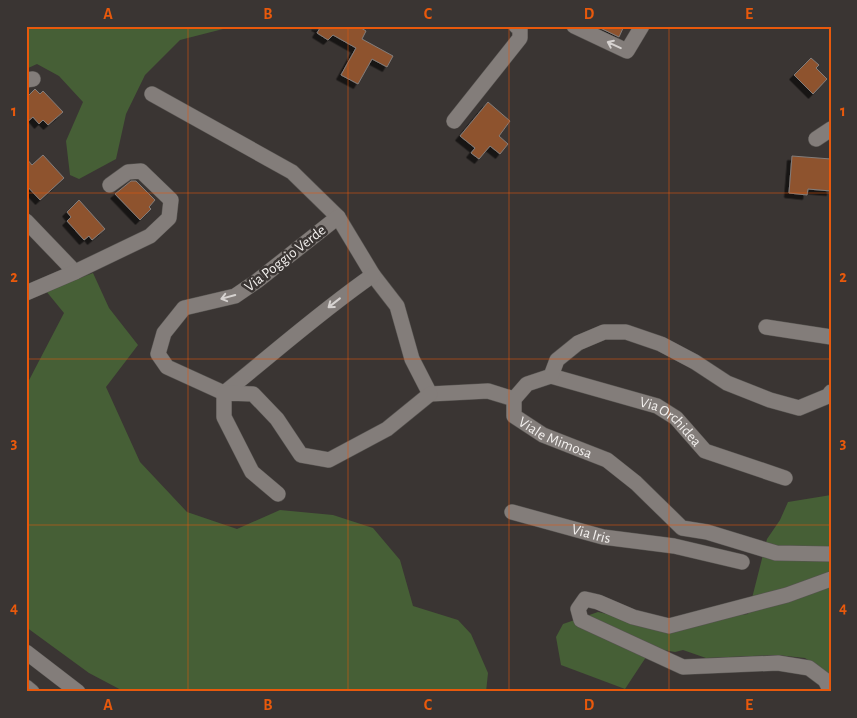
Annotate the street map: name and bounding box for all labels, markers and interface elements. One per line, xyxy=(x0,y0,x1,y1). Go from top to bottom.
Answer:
text: A xyxy=(103,6,113,22)
text: B xyxy=(263,6,273,22)
text: C xyxy=(424,6,433,22)
text: D xyxy=(584,6,595,22)
text: E xyxy=(745,6,753,22)
one-way arrow xyxy=(607,39,622,49)
text: 1 xyxy=(11,103,17,119)
text: 1 xyxy=(840,103,846,119)
street label: Via Poggio Verde xyxy=(242,222,329,295)
text: 2 xyxy=(10,269,18,285)
text: 2 xyxy=(839,269,847,285)
one-way arrow xyxy=(221,293,237,302)
one-way arrow xyxy=(328,298,341,309)
street label: Via Orchidea xyxy=(638,394,704,449)
street label: Viale Mimosa xyxy=(516,414,594,461)
text: 3 xyxy=(11,435,18,451)
text: 3 xyxy=(840,435,847,451)
street label: Via Iris xyxy=(570,522,611,546)
text: 4 xyxy=(10,600,18,616)
text: 4 xyxy=(839,600,847,616)
text: A xyxy=(103,697,113,713)
text: B xyxy=(263,697,273,713)
text: C xyxy=(424,697,433,713)
text: D xyxy=(584,697,595,713)
text: E xyxy=(745,697,753,713)

